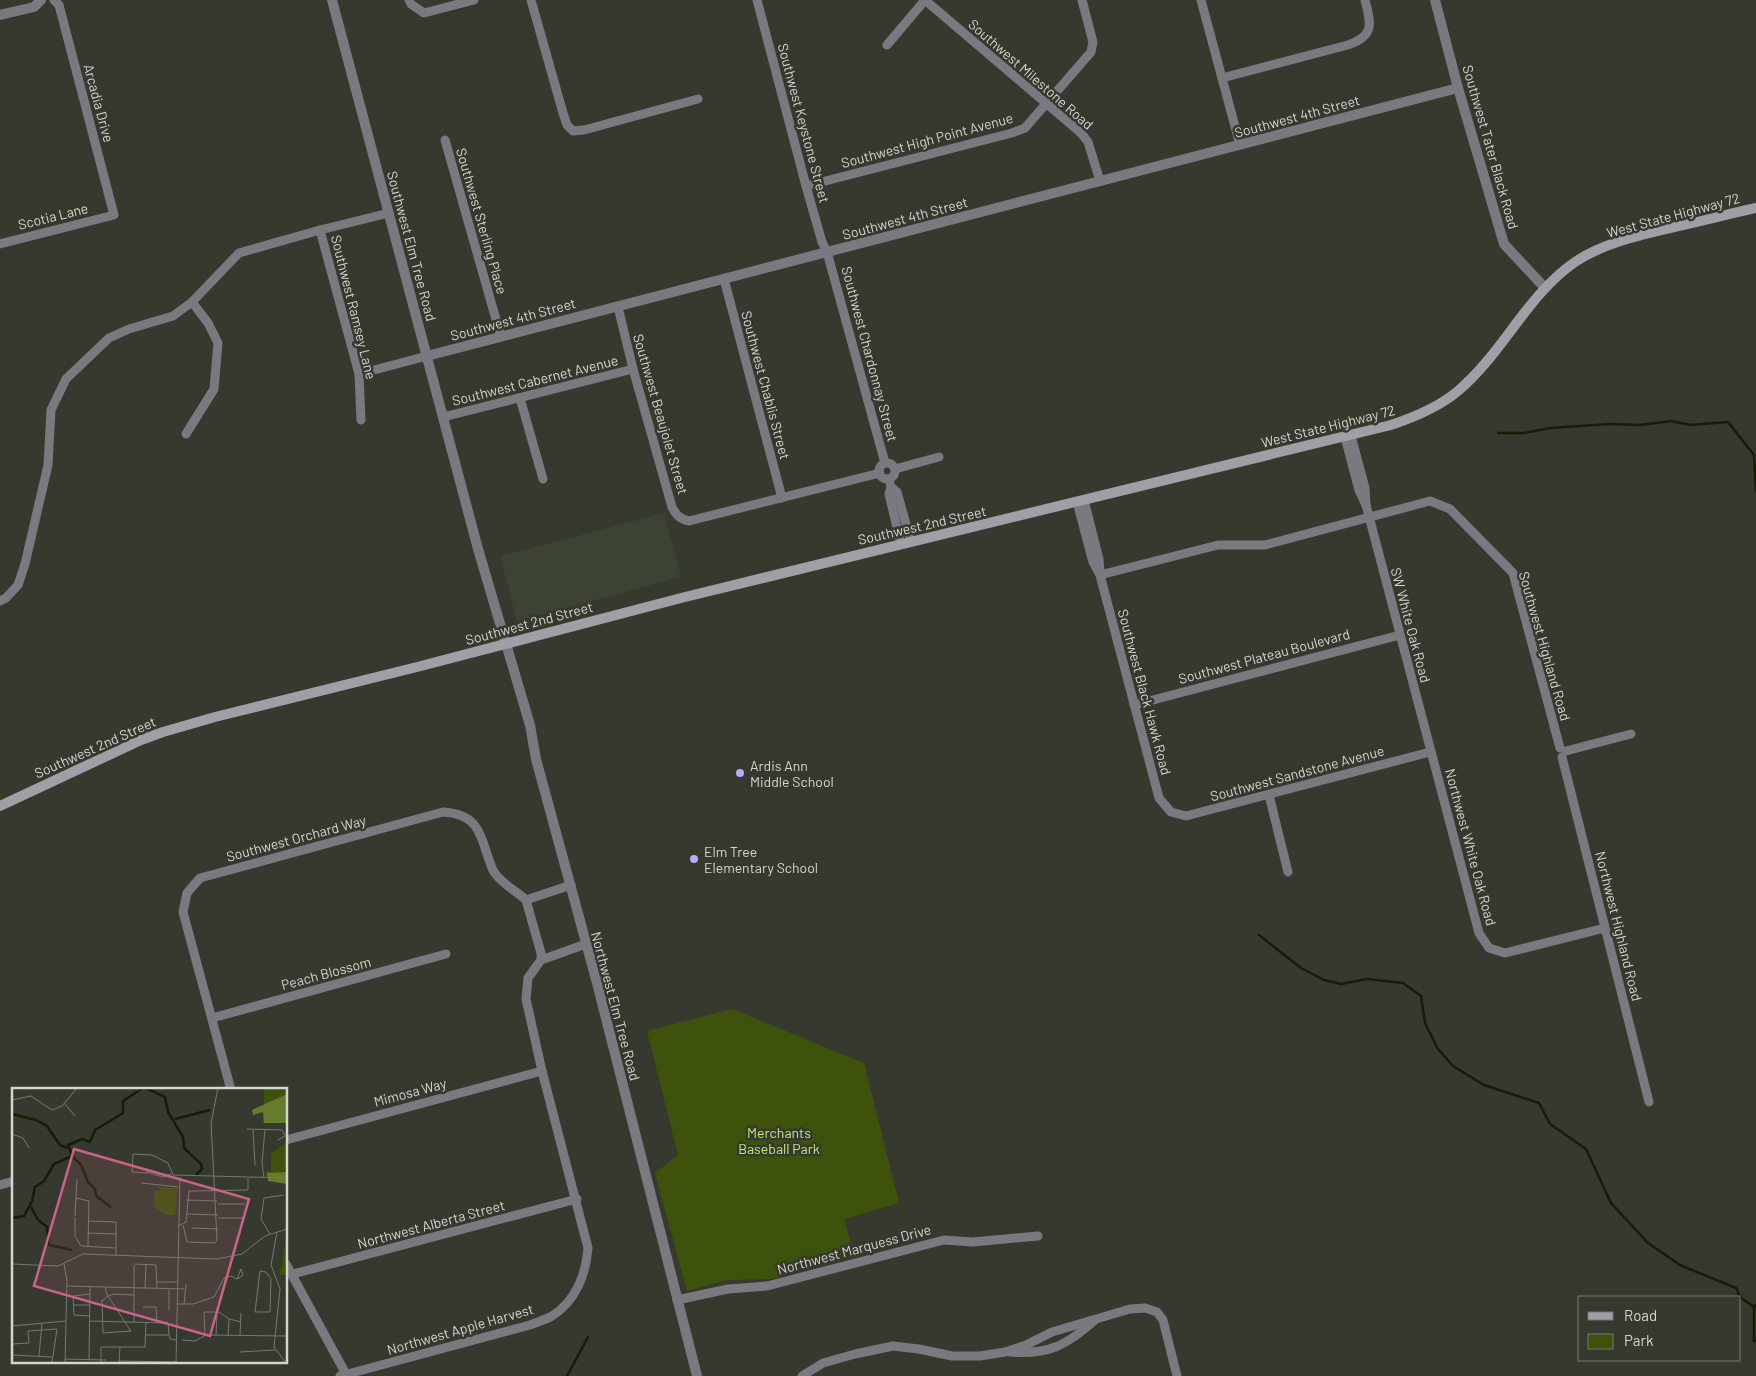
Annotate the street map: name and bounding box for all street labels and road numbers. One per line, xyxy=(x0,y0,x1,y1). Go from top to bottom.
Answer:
street label: Southwest Milestone Road xyxy=(965,15,1097,133)
street label: Southwest Keystone Street xyxy=(775,41,833,205)
street label: Arcadia Drive xyxy=(80,62,118,144)
street label: Southwest Tater Black Road xyxy=(1459,63,1523,231)
street label: Southwest 4th Street xyxy=(1232,91,1362,141)
street label: Southwest High Point Avenue xyxy=(839,109,1015,171)
street label: Southwest Sterling Place xyxy=(453,146,511,296)
street label: Southwest Elm Tree Road xyxy=(384,169,440,323)
street label: West State Highway 72 xyxy=(1605,189,1741,241)
street label: Southwest 4th Street xyxy=(840,193,970,243)
street label: Scotia Lane xyxy=(16,199,90,233)
street label: Southwest Ramsey Lane xyxy=(328,233,380,381)
street label: Southwest Chardonnay Street xyxy=(838,264,902,444)
street label: Southwest 4th Street xyxy=(448,294,578,344)
street label: Southwest Chablis Street xyxy=(738,309,794,461)
street label: Southwest Beaujolet Street xyxy=(630,332,692,496)
street label: Southwest Cabernet Avenue xyxy=(450,351,620,409)
street label: West State Highway 72 xyxy=(1259,401,1397,451)
street label: Southwest 2nd Street xyxy=(856,502,988,548)
street label: SW White Oak Road xyxy=(1387,566,1435,684)
street label: Southwest Highland Road xyxy=(1516,569,1574,723)
street label: Southwest 2nd Street xyxy=(463,598,595,648)
street label: Southwest Black Hawk Road xyxy=(1115,607,1175,777)
street label: Southwest Plateau Boulevard xyxy=(1176,625,1352,687)
street label: Southwest 2nd Street xyxy=(32,713,158,781)
street label: Southwest Sandstone Avenue xyxy=(1208,742,1386,804)
street label: Northwest White Oak Road xyxy=(1442,767,1500,927)
street label: Southwest Orchard Way xyxy=(224,811,368,865)
street label: Northwest Highland Road xyxy=(1592,849,1646,1003)
street label: Northwest Elm Tree Road xyxy=(588,930,644,1082)
street label: Peach Blossom xyxy=(279,953,373,993)
street label: Mimosa Way xyxy=(372,1074,449,1110)
street label: Northwest Alberta Street xyxy=(355,1196,507,1252)
street label: Northwest Marquess Drive xyxy=(775,1220,933,1278)
street label: Northwest Apple Harvest xyxy=(385,1300,535,1358)

